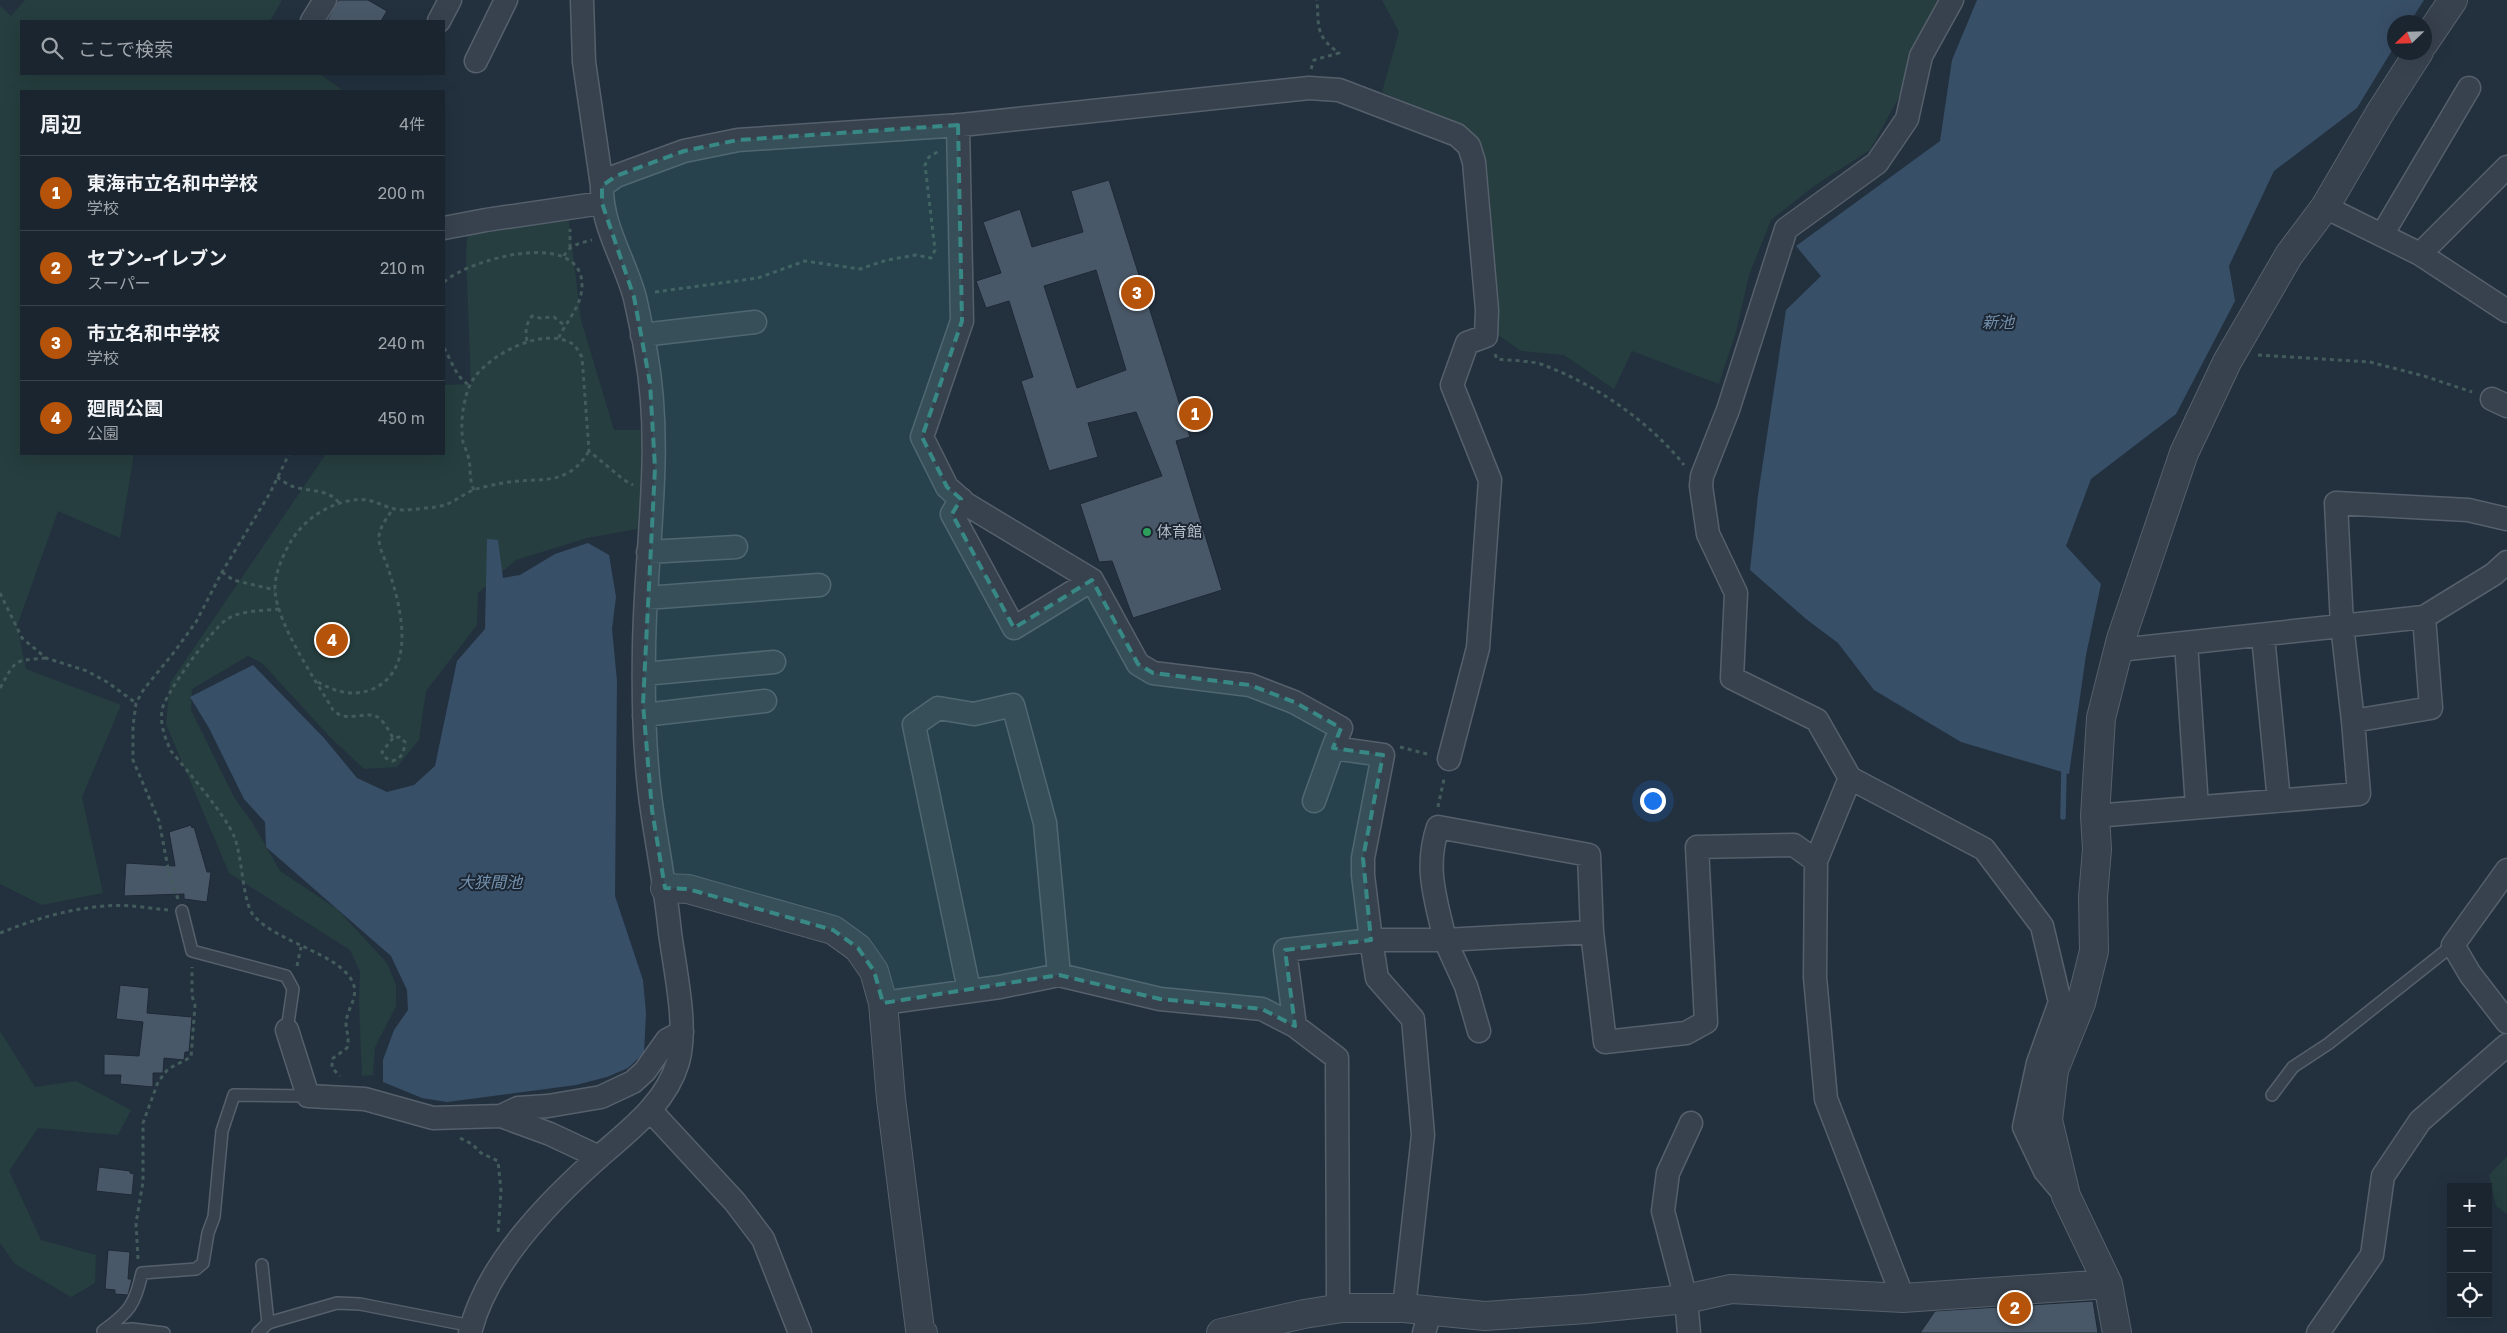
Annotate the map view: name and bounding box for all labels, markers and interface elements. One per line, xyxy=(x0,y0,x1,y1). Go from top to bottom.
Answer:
north arrow xyxy=(2387,15,2432,60)
search box xyxy=(20,20,445,75)
icon: search xyxy=(38,34,66,62)
text: ここで検索 xyxy=(78,37,173,60)
text: 周辺 xyxy=(40,111,82,137)
text: 4件 xyxy=(399,114,425,134)
text: 東海市立名和中学校 xyxy=(87,171,258,194)
text: 1 xyxy=(52,183,60,203)
text: 200 m xyxy=(378,183,425,203)
text: 学校 xyxy=(87,198,119,218)
text: セブン-イレブン xyxy=(87,246,227,269)
text: 2 xyxy=(51,258,61,278)
text: 210 m xyxy=(380,258,425,278)
text: スーパー xyxy=(87,273,151,293)
pin: 3 xyxy=(1121,274,1153,312)
water label: 新池 xyxy=(1982,312,2016,332)
text: 市立名和中学校 xyxy=(87,321,220,344)
text: 3 xyxy=(51,333,61,353)
text: 240 m xyxy=(378,333,425,353)
text: 学校 xyxy=(87,348,119,368)
pin: 1 xyxy=(1179,395,1211,433)
text: 廻間公園 xyxy=(87,396,163,419)
text: 4 xyxy=(51,408,61,428)
text: 450 m xyxy=(378,408,425,428)
text: 公園 xyxy=(87,423,119,443)
place label: 体育館 xyxy=(1157,522,1202,540)
marker: 体育館 xyxy=(1141,526,1153,538)
pin: 4 xyxy=(316,621,348,659)
your location xyxy=(1640,788,1666,814)
water label: 大狭間池 xyxy=(458,872,524,892)
map controls xyxy=(2447,1183,2492,1318)
button: + xyxy=(2447,1183,2492,1228)
button: − xyxy=(2447,1228,2492,1273)
button: locate xyxy=(2447,1273,2492,1318)
pin: 2 xyxy=(1999,1289,2031,1327)

